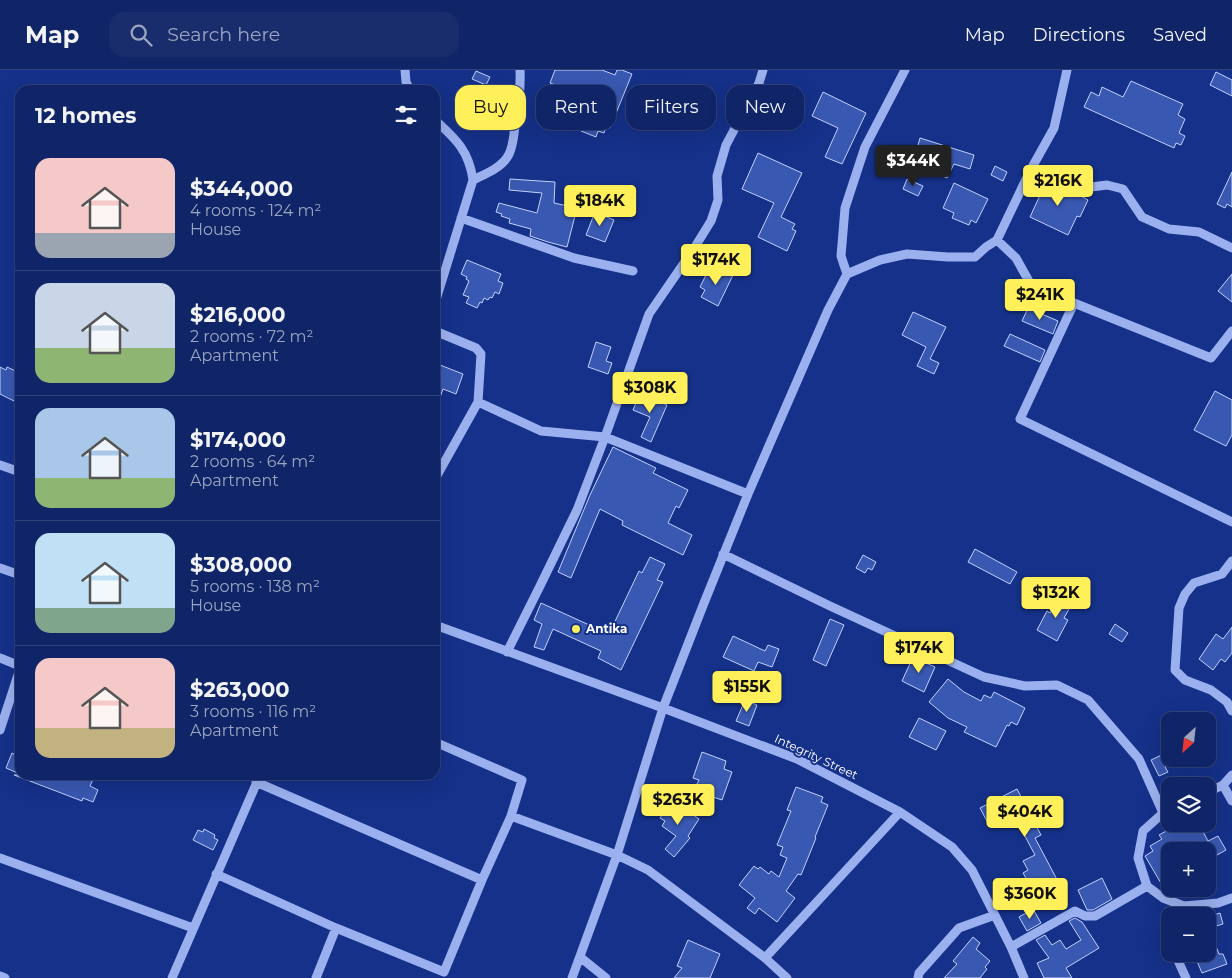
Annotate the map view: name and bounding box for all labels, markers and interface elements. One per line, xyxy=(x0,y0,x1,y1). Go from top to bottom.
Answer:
search box xyxy=(109,12,459,57)
text: Map xyxy=(25,20,79,49)
icon: search xyxy=(127,21,155,49)
text: Search here xyxy=(167,23,280,46)
text: Map xyxy=(965,24,1005,46)
text: Directions xyxy=(1033,24,1125,46)
text: Saved xyxy=(1153,24,1207,46)
chip: Buy xyxy=(455,85,526,130)
chip: Rent xyxy=(536,85,616,130)
chip: Filters xyxy=(626,85,716,130)
chip: New xyxy=(726,85,804,130)
icon: filters xyxy=(392,101,420,129)
text: 12 homes xyxy=(35,103,136,128)
pin: $344K xyxy=(878,144,948,187)
text: $344K xyxy=(886,151,940,170)
pin: $216K xyxy=(1023,164,1093,207)
text: $216K xyxy=(1034,171,1082,190)
text: $344,000 xyxy=(190,176,293,201)
icon: home xyxy=(75,178,135,238)
pin: $184K xyxy=(565,184,635,227)
text: $184K xyxy=(575,191,625,210)
text: 4 rooms · 124 m² xyxy=(190,201,321,220)
text: House xyxy=(190,220,241,239)
pin: $174K xyxy=(681,244,751,286)
text: $174K xyxy=(692,250,740,269)
pin: $241K xyxy=(1005,278,1075,321)
text: $241K xyxy=(1016,285,1064,304)
text: $216,000 xyxy=(190,302,286,327)
icon: home xyxy=(75,303,135,363)
text: 2 rooms · 72 m² xyxy=(190,327,313,346)
text: Apartment xyxy=(190,346,279,365)
pin: $308K xyxy=(615,372,685,414)
text: $308K xyxy=(624,378,676,397)
text: $174,000 xyxy=(190,427,286,452)
icon: home xyxy=(75,428,135,488)
text: 2 rooms · 64 m² xyxy=(190,452,315,471)
text: Apartment xyxy=(190,471,279,490)
text: $308,000 xyxy=(190,552,292,577)
icon: home xyxy=(75,553,135,613)
pin: $132K xyxy=(1021,576,1091,619)
text: 5 rooms · 138 m² xyxy=(190,577,320,596)
text: $132K xyxy=(1033,583,1080,602)
text: House xyxy=(190,596,241,615)
place label: Antika xyxy=(585,621,627,636)
marker: Antika xyxy=(570,623,582,635)
pin: $174K xyxy=(884,632,954,674)
text: $174K xyxy=(895,638,943,657)
pin: $155K xyxy=(712,670,782,713)
text: $263,000 xyxy=(190,677,290,702)
text: $155K xyxy=(723,677,771,696)
icon: home xyxy=(75,678,135,738)
text: 3 rooms · 116 m² xyxy=(190,702,316,721)
north arrow xyxy=(1161,712,1216,768)
map controls xyxy=(1161,712,1216,962)
text: Apartment xyxy=(190,721,279,740)
street label: Integrity Street xyxy=(772,731,860,782)
button: layers xyxy=(1161,777,1216,832)
pin: $263K xyxy=(643,784,713,826)
text: $263K xyxy=(652,790,704,809)
pin: $404K xyxy=(990,796,1060,838)
text: $404K xyxy=(997,802,1053,821)
button: + xyxy=(1161,842,1216,897)
pin: $360K xyxy=(995,878,1065,920)
text: $360K xyxy=(1004,884,1056,903)
button: − xyxy=(1161,907,1216,962)

